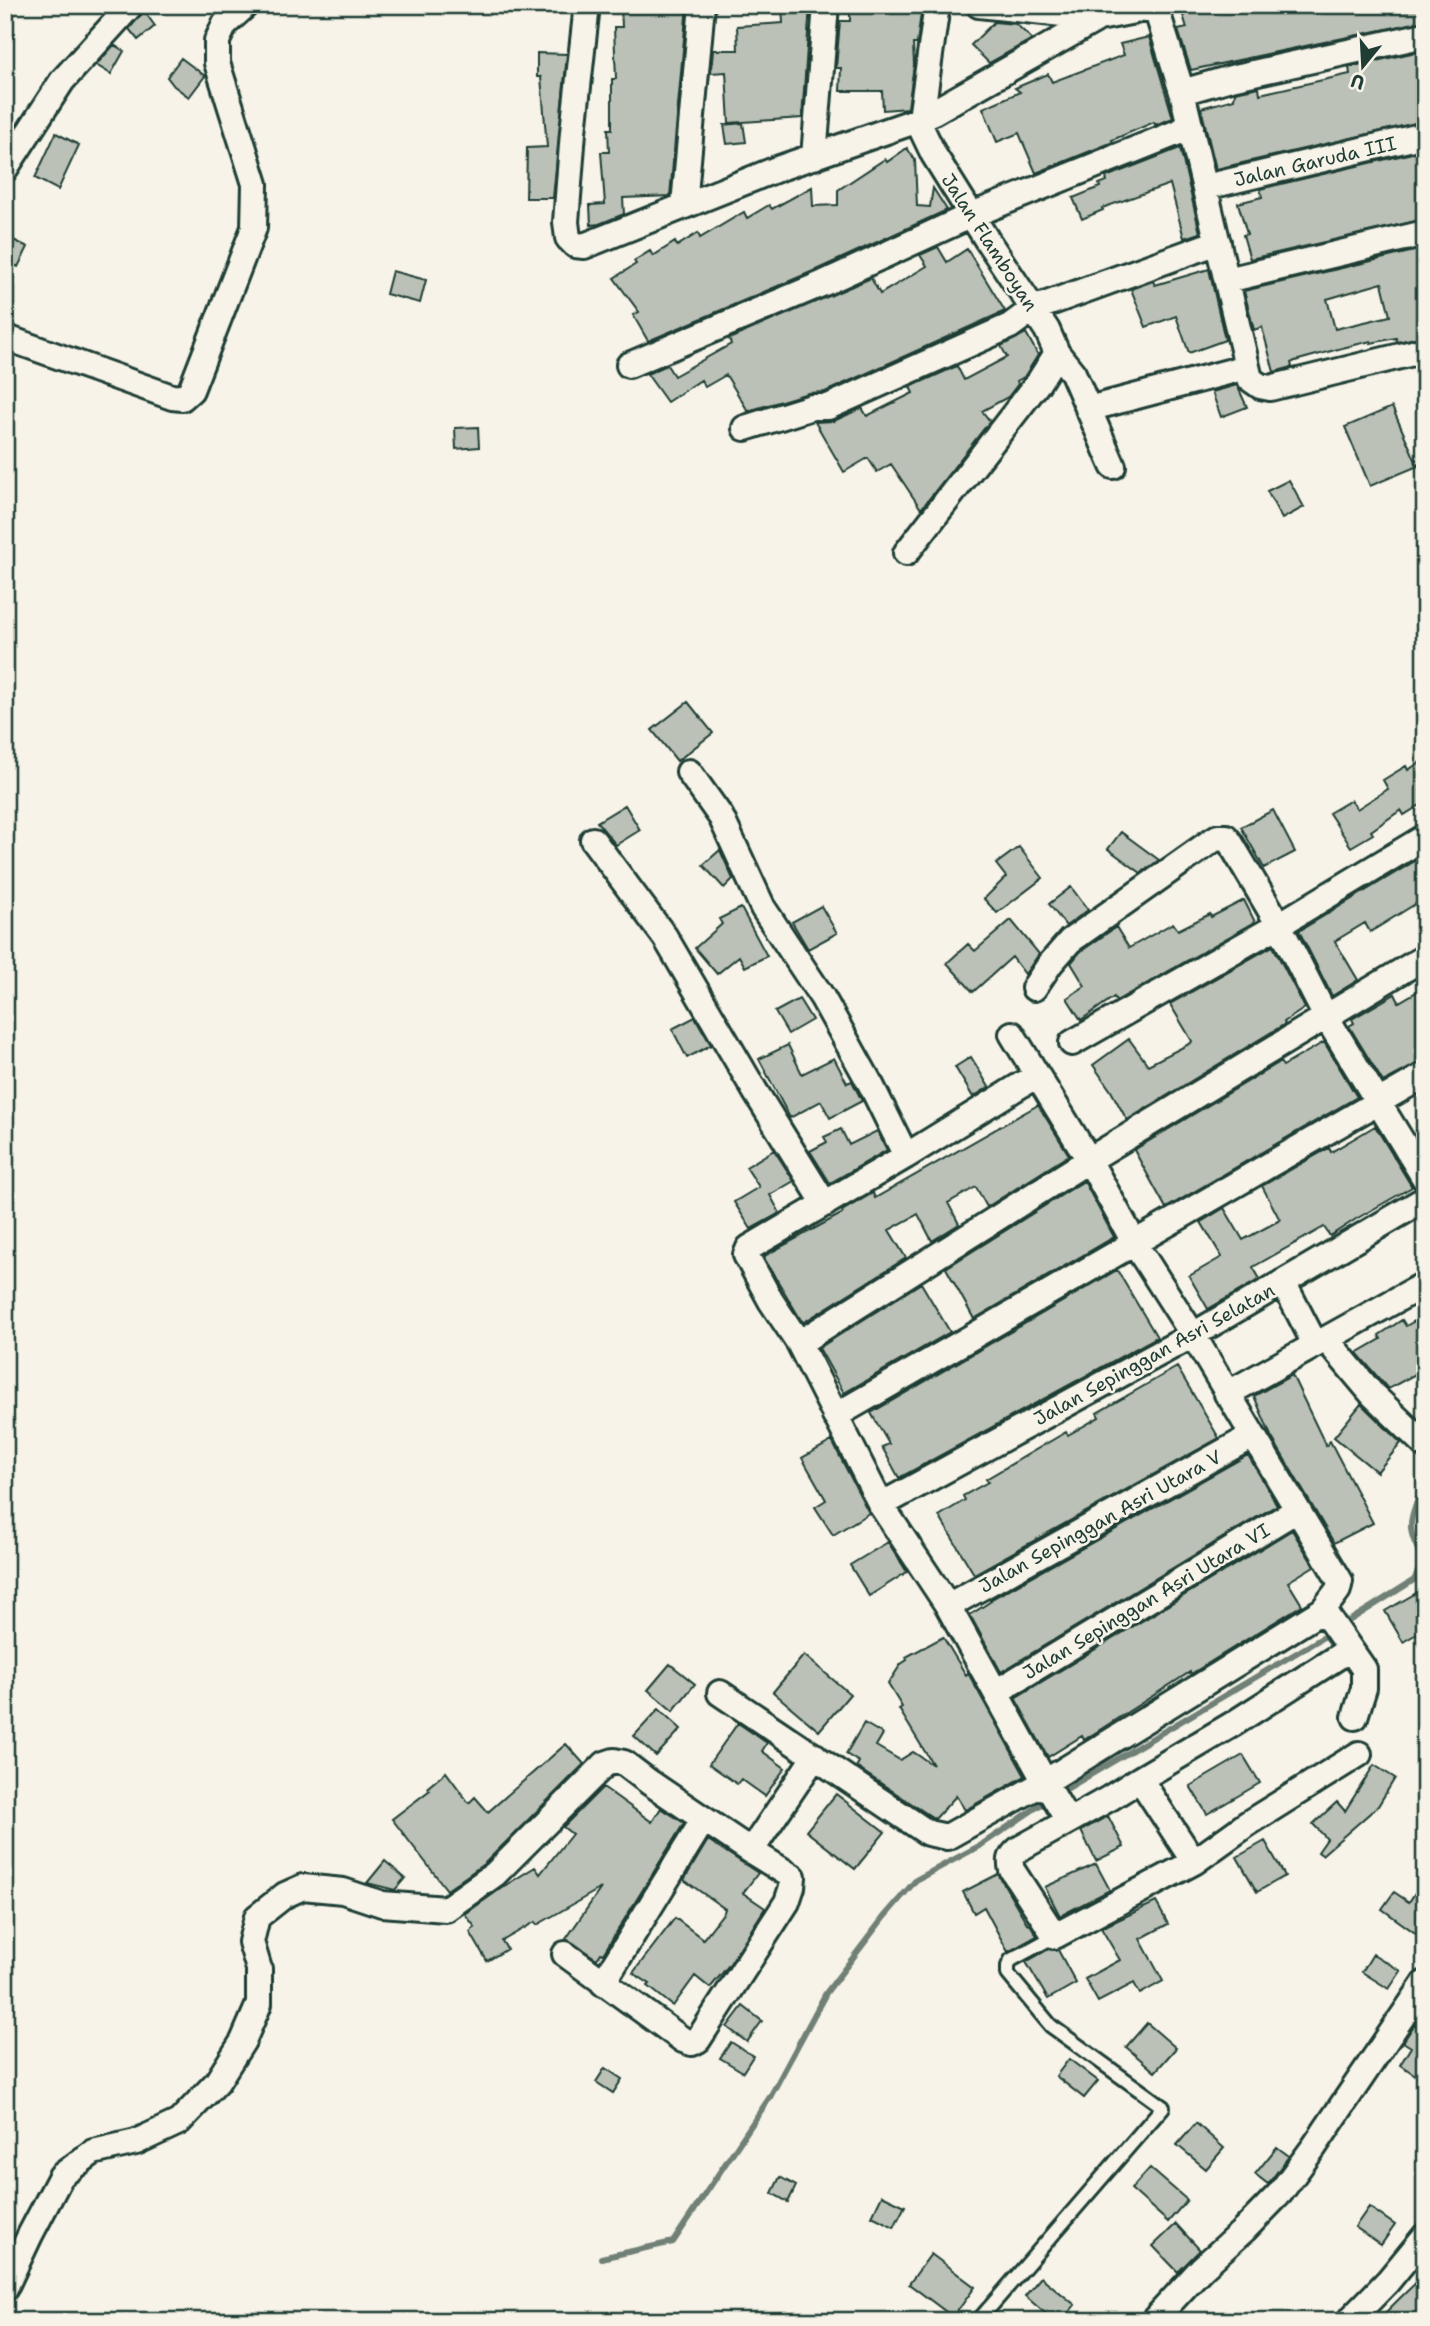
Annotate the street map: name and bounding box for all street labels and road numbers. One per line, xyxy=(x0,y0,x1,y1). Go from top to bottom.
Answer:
street label: Jalan Garuda III xyxy=(1231,131,1399,192)
street label: Jalan Flamboyan xyxy=(936,169,1044,316)
street label: Jalan Sepinggan Asri Selatan xyxy=(1029,1278,1279,1431)
street label: Jalan Sepinggan Asri Utara V xyxy=(975,1444,1226,1599)
street label: Jalan Sepinggan Asri Utara VI xyxy=(1018,1518,1274,1685)

